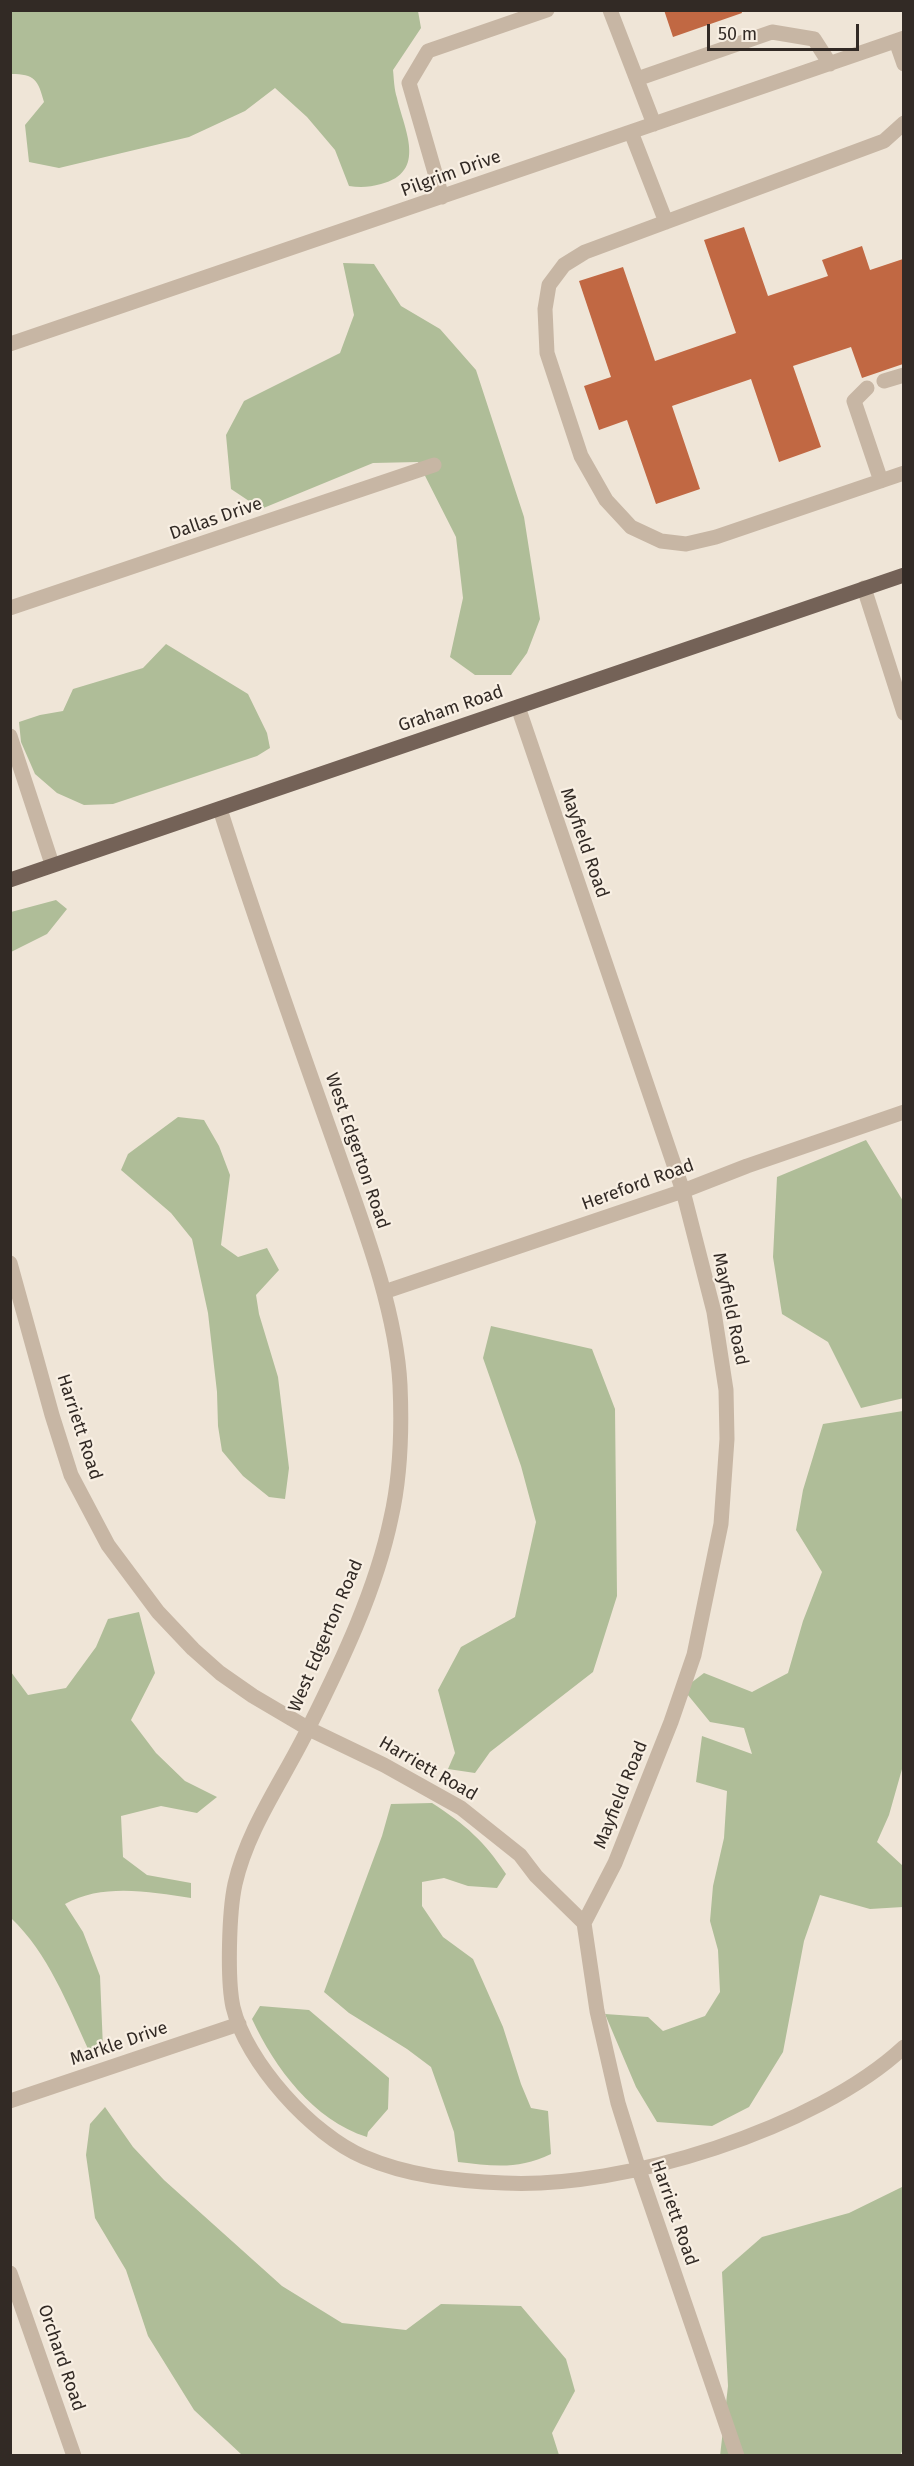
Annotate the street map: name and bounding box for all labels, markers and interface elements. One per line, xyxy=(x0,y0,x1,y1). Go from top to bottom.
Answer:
scale bar xyxy=(710,12,862,50)
text: 50 m xyxy=(718,23,757,45)
street label: Pilgrim Drive xyxy=(398,146,504,202)
street label: Dallas Drive xyxy=(167,493,265,545)
street label: Graham Road xyxy=(396,681,506,737)
street label: Mayfield Road xyxy=(555,785,613,901)
street label: West Edgerton Road xyxy=(320,1070,394,1232)
street label: Hereford Road xyxy=(579,1155,697,1215)
street label: Mayfield Road xyxy=(708,1251,752,1367)
street label: Harriett Road xyxy=(52,1371,106,1483)
street label: West Edgerton Road xyxy=(284,1556,368,1716)
street label: Harriett Road xyxy=(375,1732,481,1806)
street label: Mayfield Road xyxy=(589,1738,653,1852)
street label: Markle Drive xyxy=(67,2017,171,2071)
street label: Harriett Road xyxy=(646,2157,702,2269)
street label: Orchard Road xyxy=(33,2302,89,2414)

